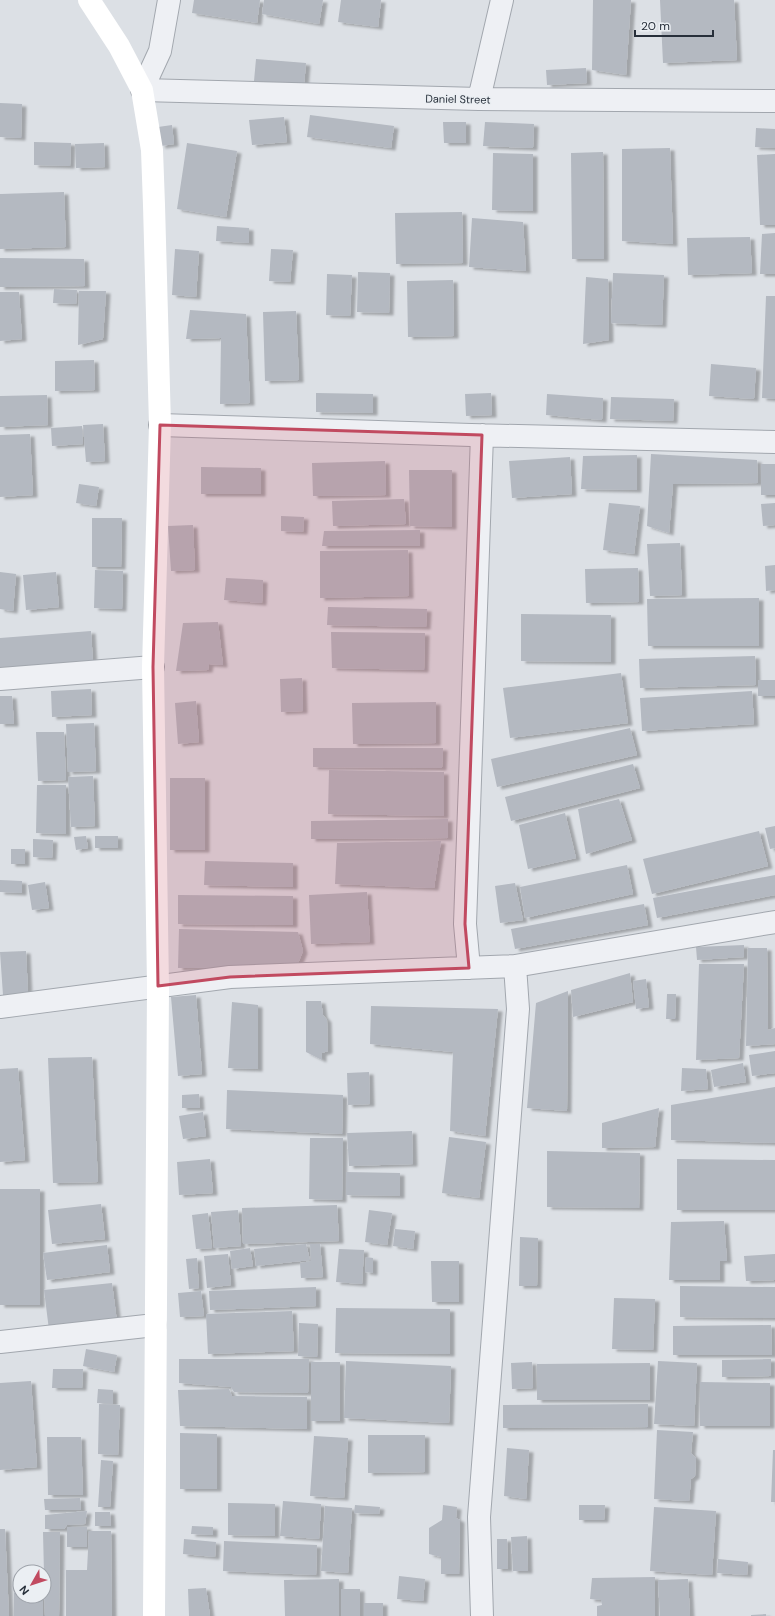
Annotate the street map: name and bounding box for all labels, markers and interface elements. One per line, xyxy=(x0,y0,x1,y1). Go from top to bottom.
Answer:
scale bar xyxy=(635,12,713,38)
text: 20 m xyxy=(641,18,670,34)
street label: Daniel Street xyxy=(425,91,491,107)
north arrow xyxy=(12,1564,52,1604)
text: N xyxy=(16,1583,32,1598)

